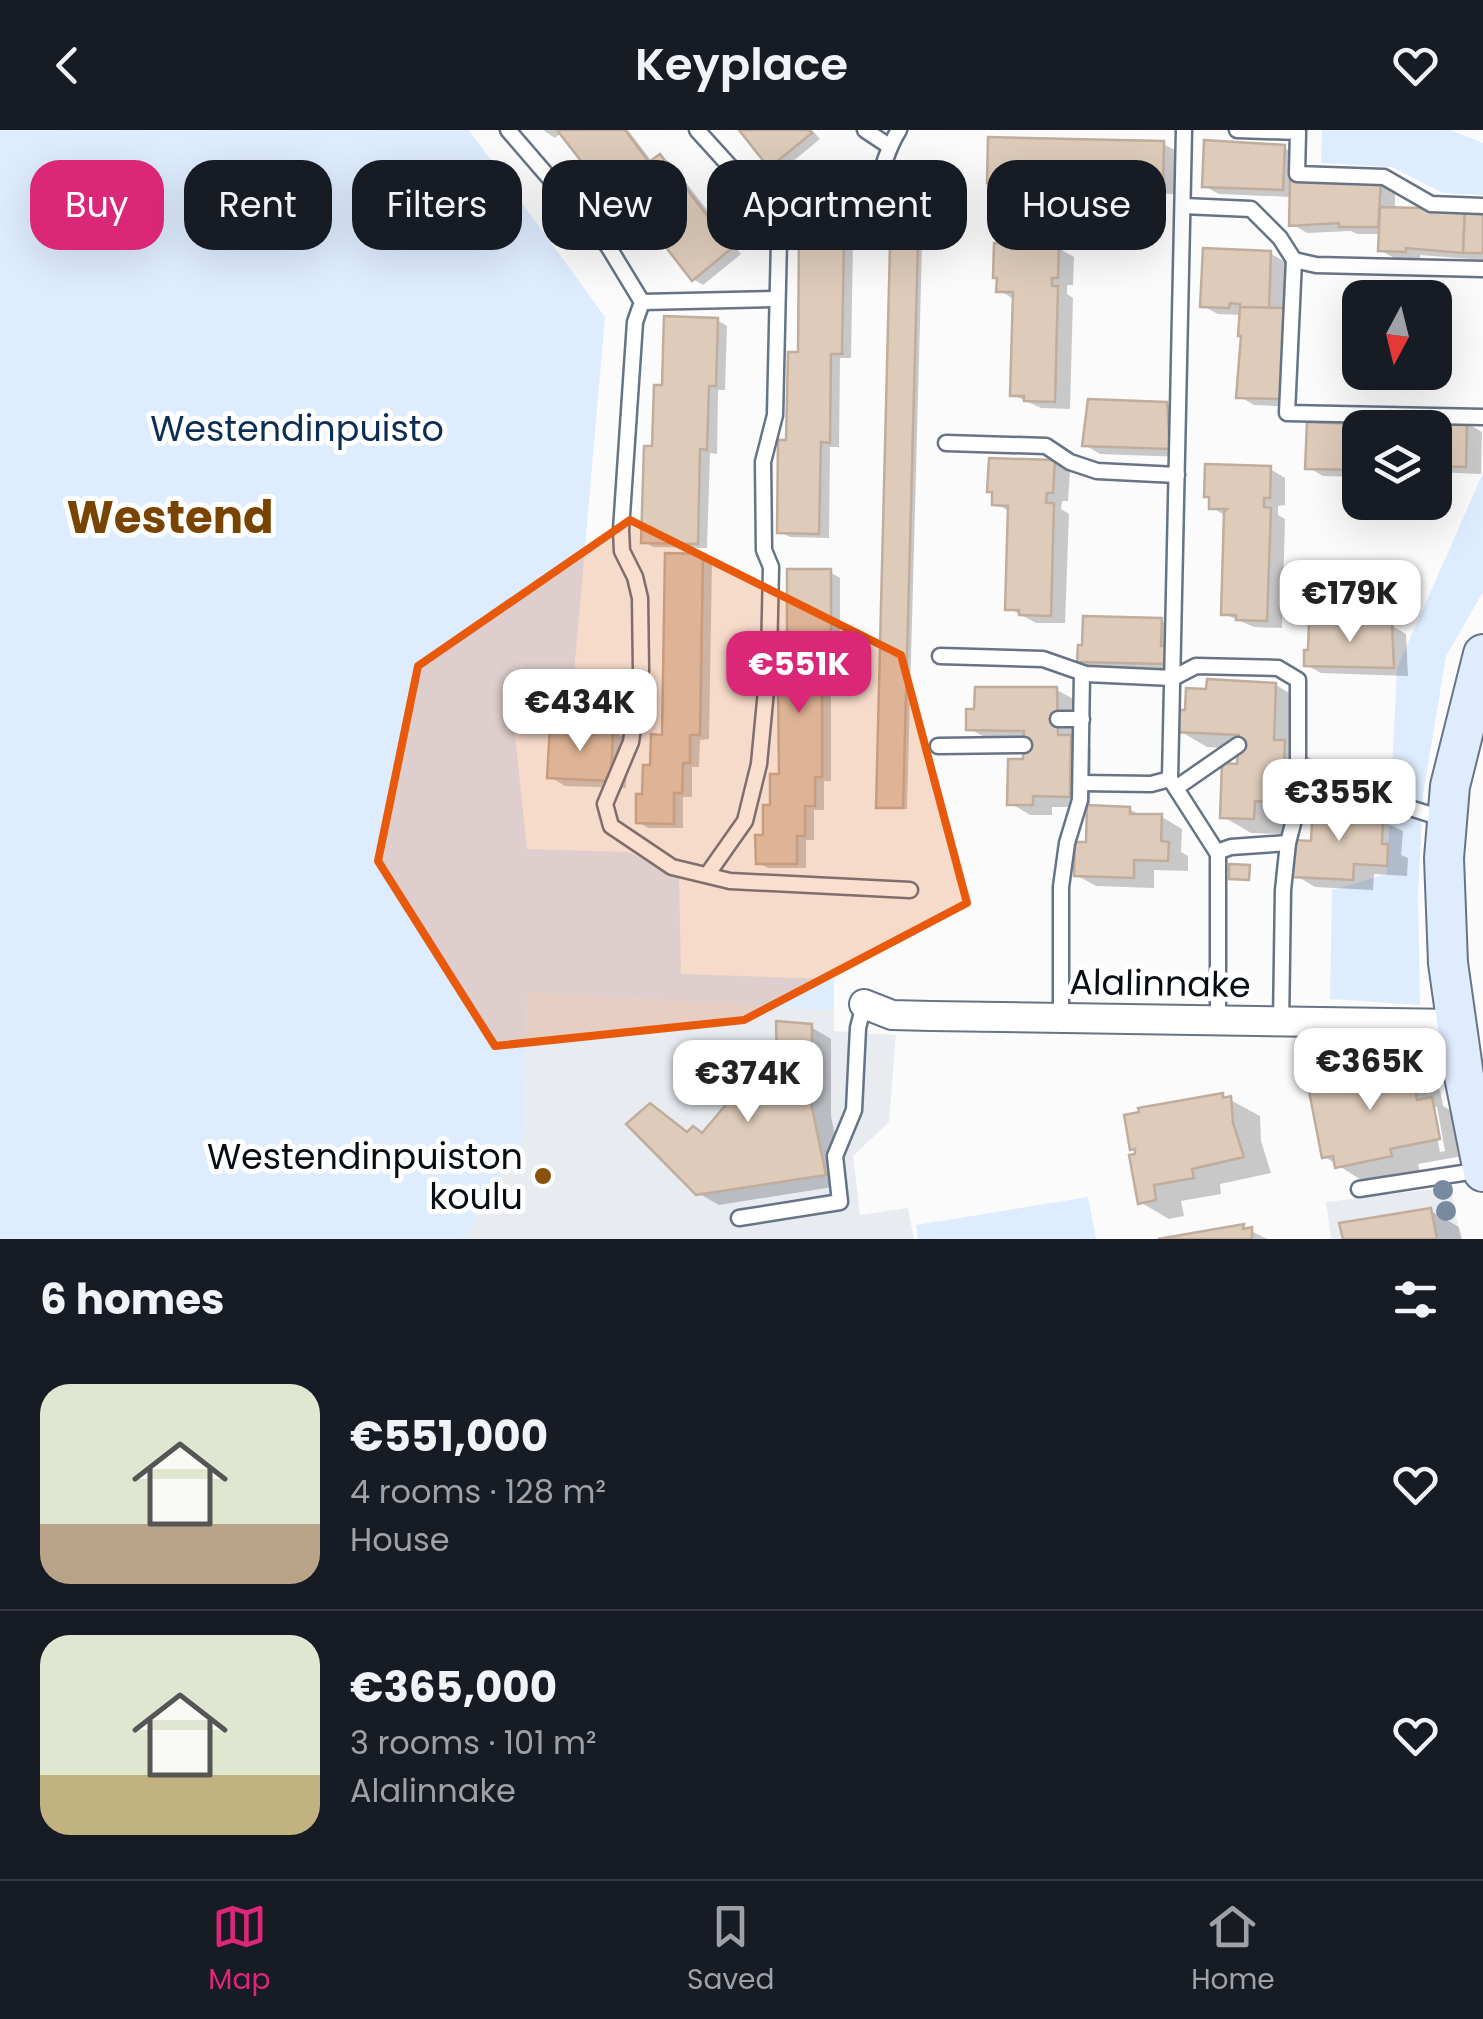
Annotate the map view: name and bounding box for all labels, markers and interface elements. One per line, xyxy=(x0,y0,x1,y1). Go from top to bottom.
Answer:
text: Keyplace xyxy=(635,33,848,96)
icon: back xyxy=(40,38,95,93)
icon: heart xyxy=(1388,38,1443,93)
chip: Buy xyxy=(30,160,164,250)
chip: Rent xyxy=(184,160,332,250)
chip: Filters xyxy=(352,160,522,250)
chip: New xyxy=(542,160,687,250)
chip: Apartment xyxy=(707,160,967,250)
chip: House xyxy=(987,160,1166,250)
north arrow xyxy=(1342,280,1452,390)
map controls xyxy=(1342,280,1452,520)
park label: Westendinpuisto xyxy=(150,404,444,453)
button: layers xyxy=(1342,410,1452,520)
district label: Westend xyxy=(66,486,274,549)
pin: €179K xyxy=(1280,560,1420,645)
text: €179K xyxy=(1302,570,1398,615)
pin: €551K xyxy=(729,631,869,716)
text: €551K xyxy=(748,641,850,686)
pin: €434K xyxy=(510,669,650,754)
text: €434K xyxy=(525,679,635,724)
pin: €355K xyxy=(1269,759,1409,844)
text: €355K xyxy=(1285,769,1393,814)
street label: Alalinnake xyxy=(1069,957,1251,1009)
pin: €365K xyxy=(1300,1028,1440,1113)
text: €365K xyxy=(1316,1038,1424,1083)
pin: €374K xyxy=(678,1040,818,1125)
text: €374K xyxy=(695,1050,801,1095)
place label: Westendinpuiston koulu xyxy=(207,1132,523,1221)
marker: Westendinpuiston koulu xyxy=(532,1165,554,1187)
text: 6 homes xyxy=(40,1270,225,1329)
icon: filters xyxy=(1388,1272,1443,1327)
text: €551,000 xyxy=(350,1407,548,1466)
icon: home xyxy=(120,1424,240,1544)
icon: heart xyxy=(1388,1457,1443,1512)
text: 4 rooms · 128 m² xyxy=(350,1469,606,1514)
text: House xyxy=(350,1517,450,1562)
text: €365,000 xyxy=(350,1658,557,1717)
icon: home xyxy=(120,1675,240,1795)
icon: heart xyxy=(1388,1708,1443,1763)
text: 3 rooms · 101 m² xyxy=(350,1720,596,1765)
text: Alalinnake xyxy=(350,1768,516,1813)
tab: Map xyxy=(208,1899,270,2001)
tab: Saved xyxy=(687,1899,774,2001)
tab: Home xyxy=(1191,1899,1275,2001)

